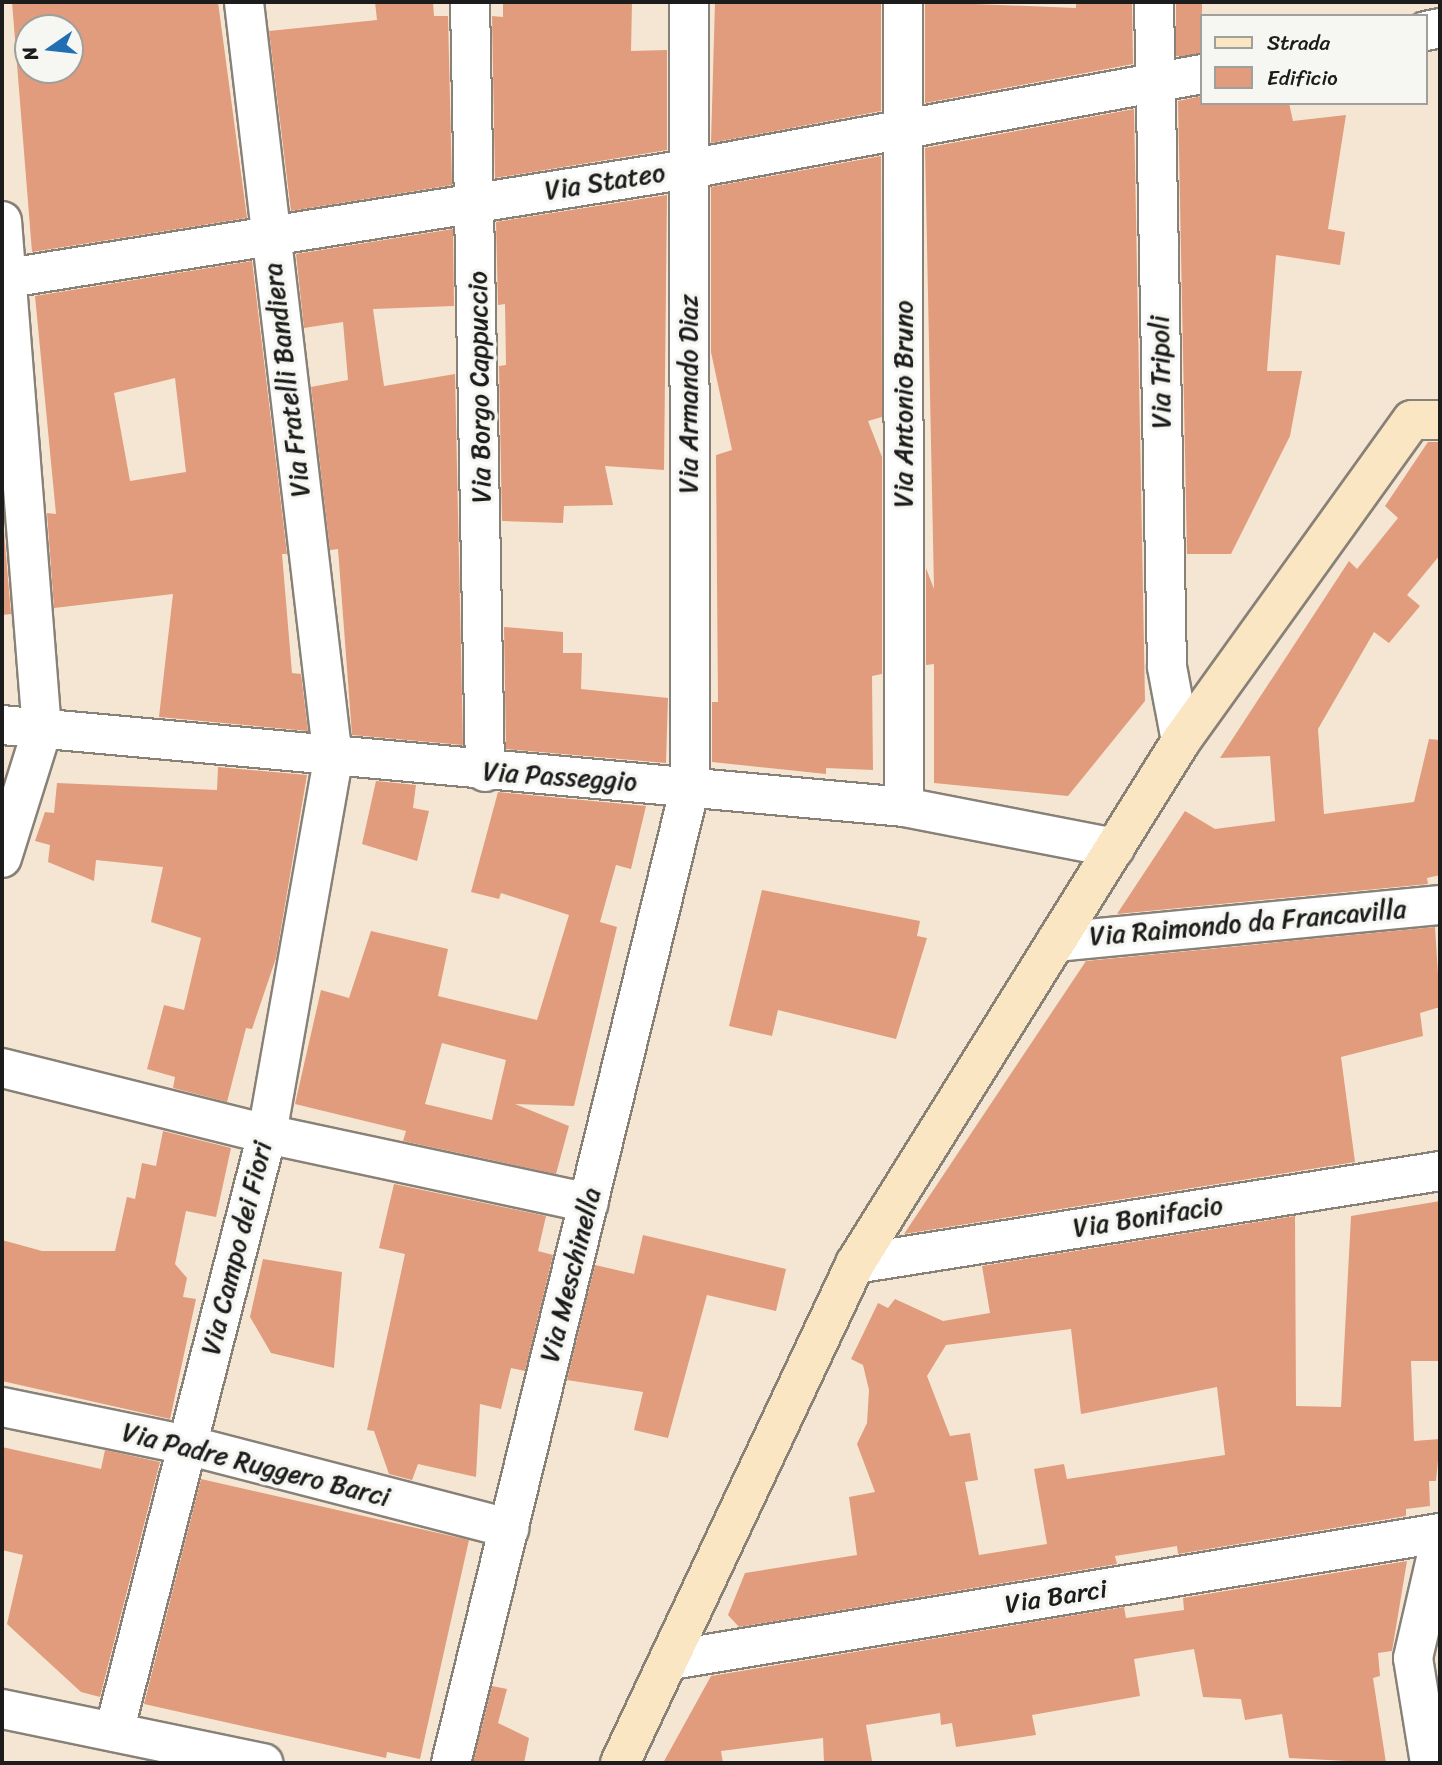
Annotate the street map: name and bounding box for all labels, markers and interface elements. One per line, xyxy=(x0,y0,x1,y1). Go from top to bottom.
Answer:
north arrow xyxy=(14,14,84,84)
legend xyxy=(1200,14,1428,105)
text: Strada xyxy=(1267,24,1330,62)
text: N xyxy=(12,43,48,64)
text: Edificio xyxy=(1267,59,1338,97)
street label: Via Stateo xyxy=(543,157,667,207)
street label: Via Fratelli Bandiera xyxy=(257,262,317,498)
street label: Via Borgo Cappuccio xyxy=(462,270,498,504)
street label: Via Armando Diaz xyxy=(673,294,705,494)
street label: Via Antonio Bruno xyxy=(888,300,920,508)
street label: Via Tripoli xyxy=(1144,315,1178,429)
street label: Via Passeggio xyxy=(482,756,638,798)
street label: Via Raimondo da Francavilla xyxy=(1088,894,1408,952)
street label: Via Campo dei Fiori xyxy=(195,1138,279,1358)
street label: Via Meschinella xyxy=(534,1185,608,1365)
street label: Via Bonifacio xyxy=(1071,1190,1225,1244)
street label: Via Padre Ruggero Barci xyxy=(118,1417,394,1513)
street label: Via Barci xyxy=(1003,1574,1109,1620)

